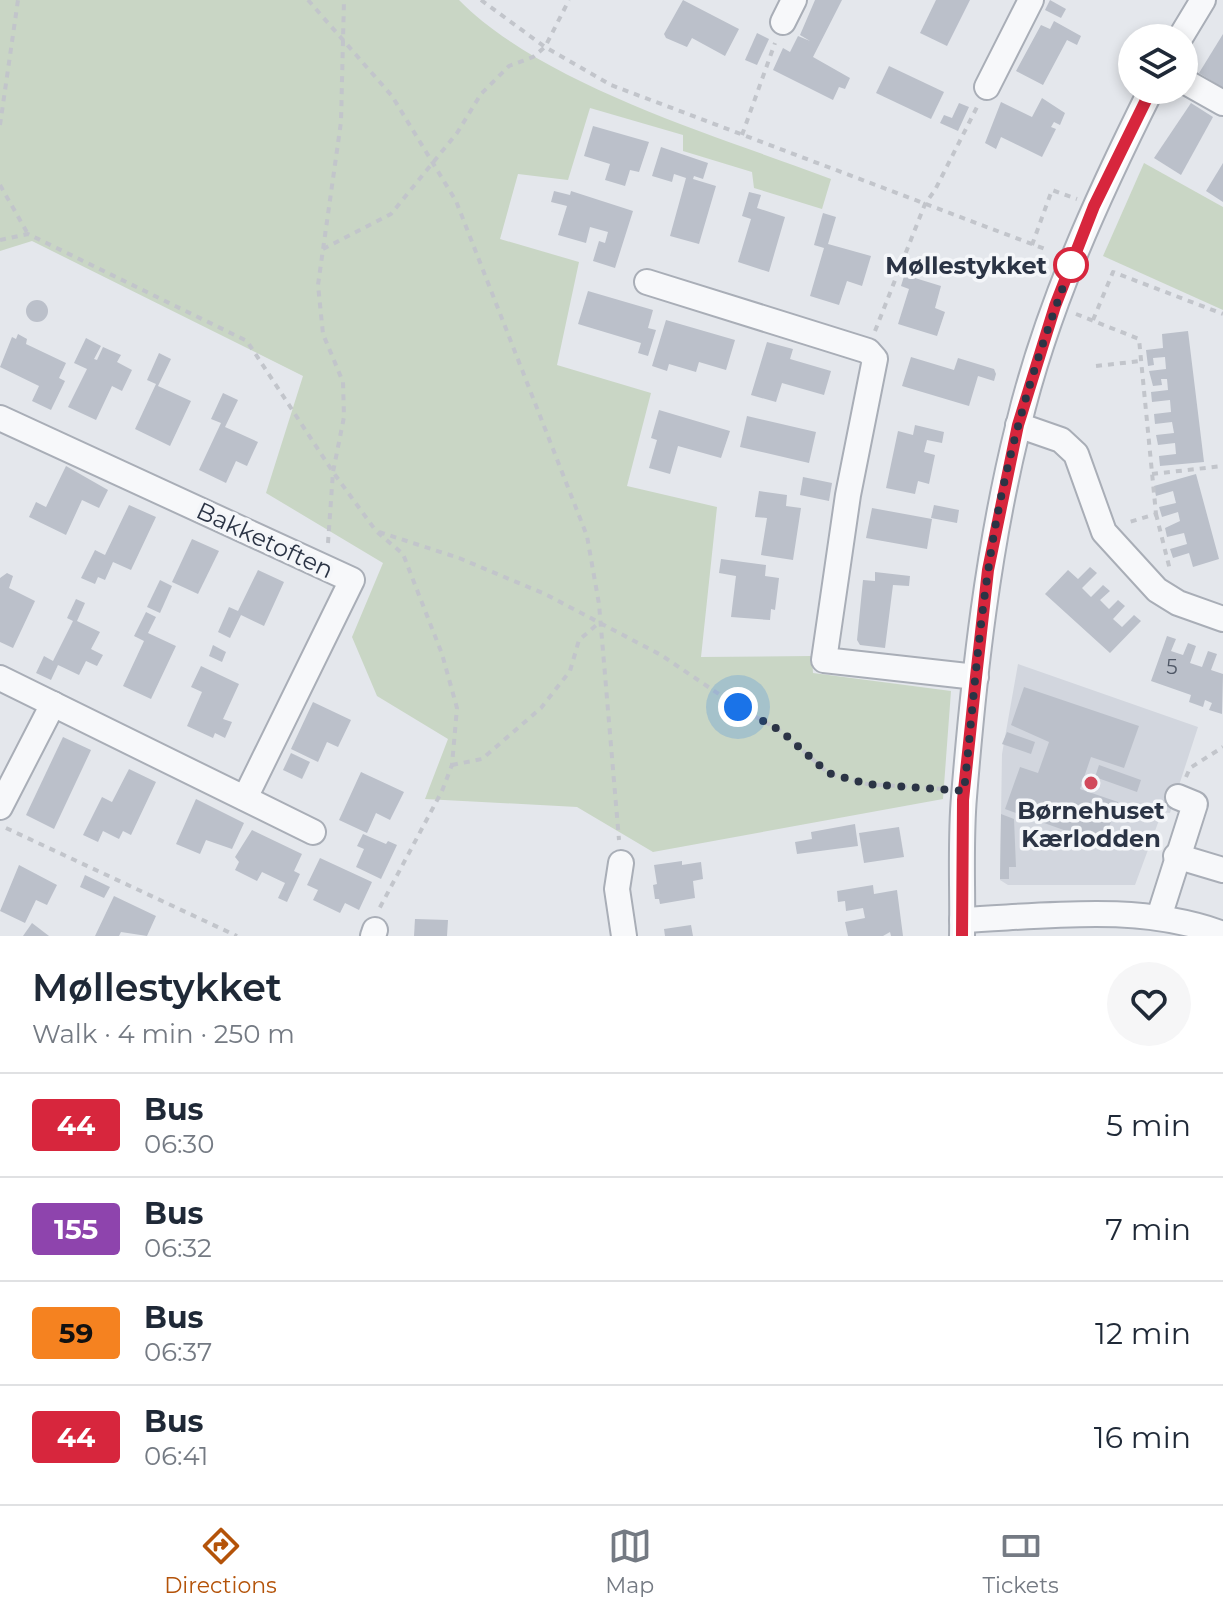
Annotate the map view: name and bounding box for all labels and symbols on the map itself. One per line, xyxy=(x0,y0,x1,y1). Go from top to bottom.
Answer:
marker: Møllestykket xyxy=(1054,248,1088,282)
place label: Møllestykket xyxy=(885,251,1048,280)
street label: Bakketoften xyxy=(192,496,338,584)
house number: 5 xyxy=(1166,655,1178,679)
your location xyxy=(718,687,758,727)
marker: Børnehuset Kærlodden xyxy=(1082,774,1100,792)
place label: Børnehuset Kærlodden xyxy=(1017,796,1165,853)

